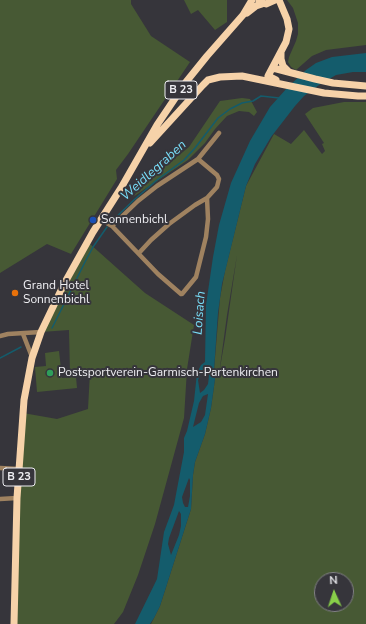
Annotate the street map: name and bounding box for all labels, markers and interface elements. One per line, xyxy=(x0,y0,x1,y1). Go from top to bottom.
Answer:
road number: B 23 xyxy=(165,81,197,99)
water label: Weidlegraben xyxy=(118,138,190,204)
place label: Sonnenbichl xyxy=(101,213,168,227)
marker: Sonnenbichl xyxy=(88,215,98,225)
place label: Grand Hotel Sonnenbichl xyxy=(23,279,90,307)
marker: Grand Hotel Sonnenbichl xyxy=(10,288,20,298)
water label: Loisach xyxy=(191,291,209,335)
place label: Postsportverein-Garmisch-Partenkirchen xyxy=(58,366,278,380)
marker: Postsportverein-Garmisch-Partenkirchen xyxy=(45,368,55,378)
road number: B 23 xyxy=(3,468,35,486)
north arrow xyxy=(314,572,354,612)
text: N xyxy=(329,573,338,588)

